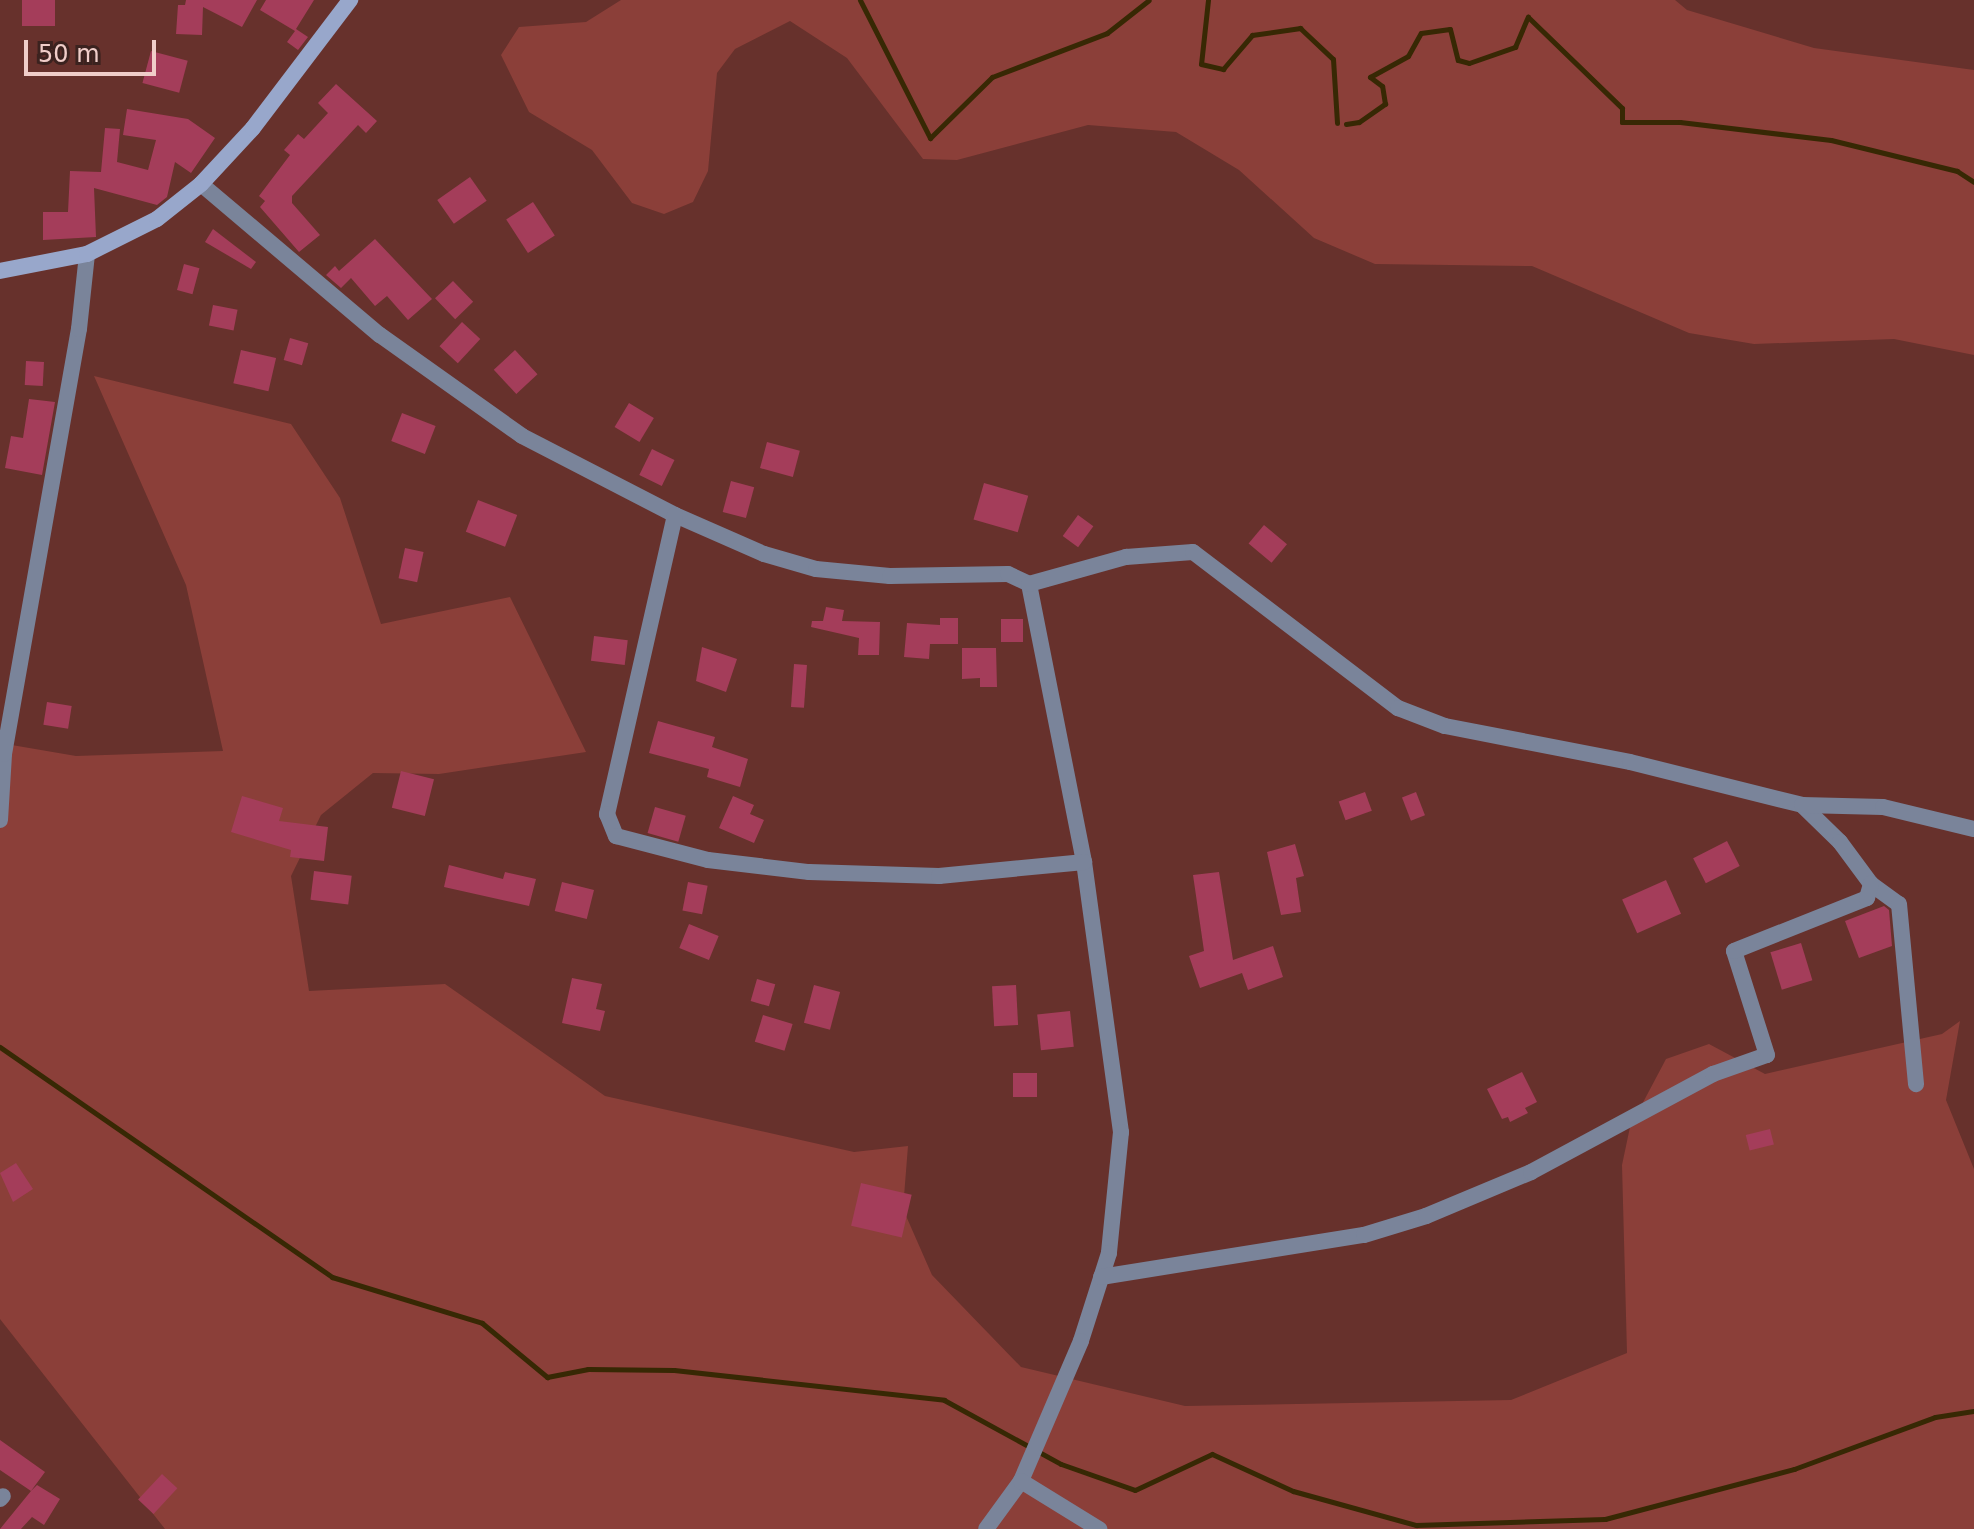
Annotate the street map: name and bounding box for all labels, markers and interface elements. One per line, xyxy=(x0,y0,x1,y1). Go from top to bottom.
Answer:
scale bar xyxy=(28,24,160,74)
text: 50 m xyxy=(38,40,100,68)

